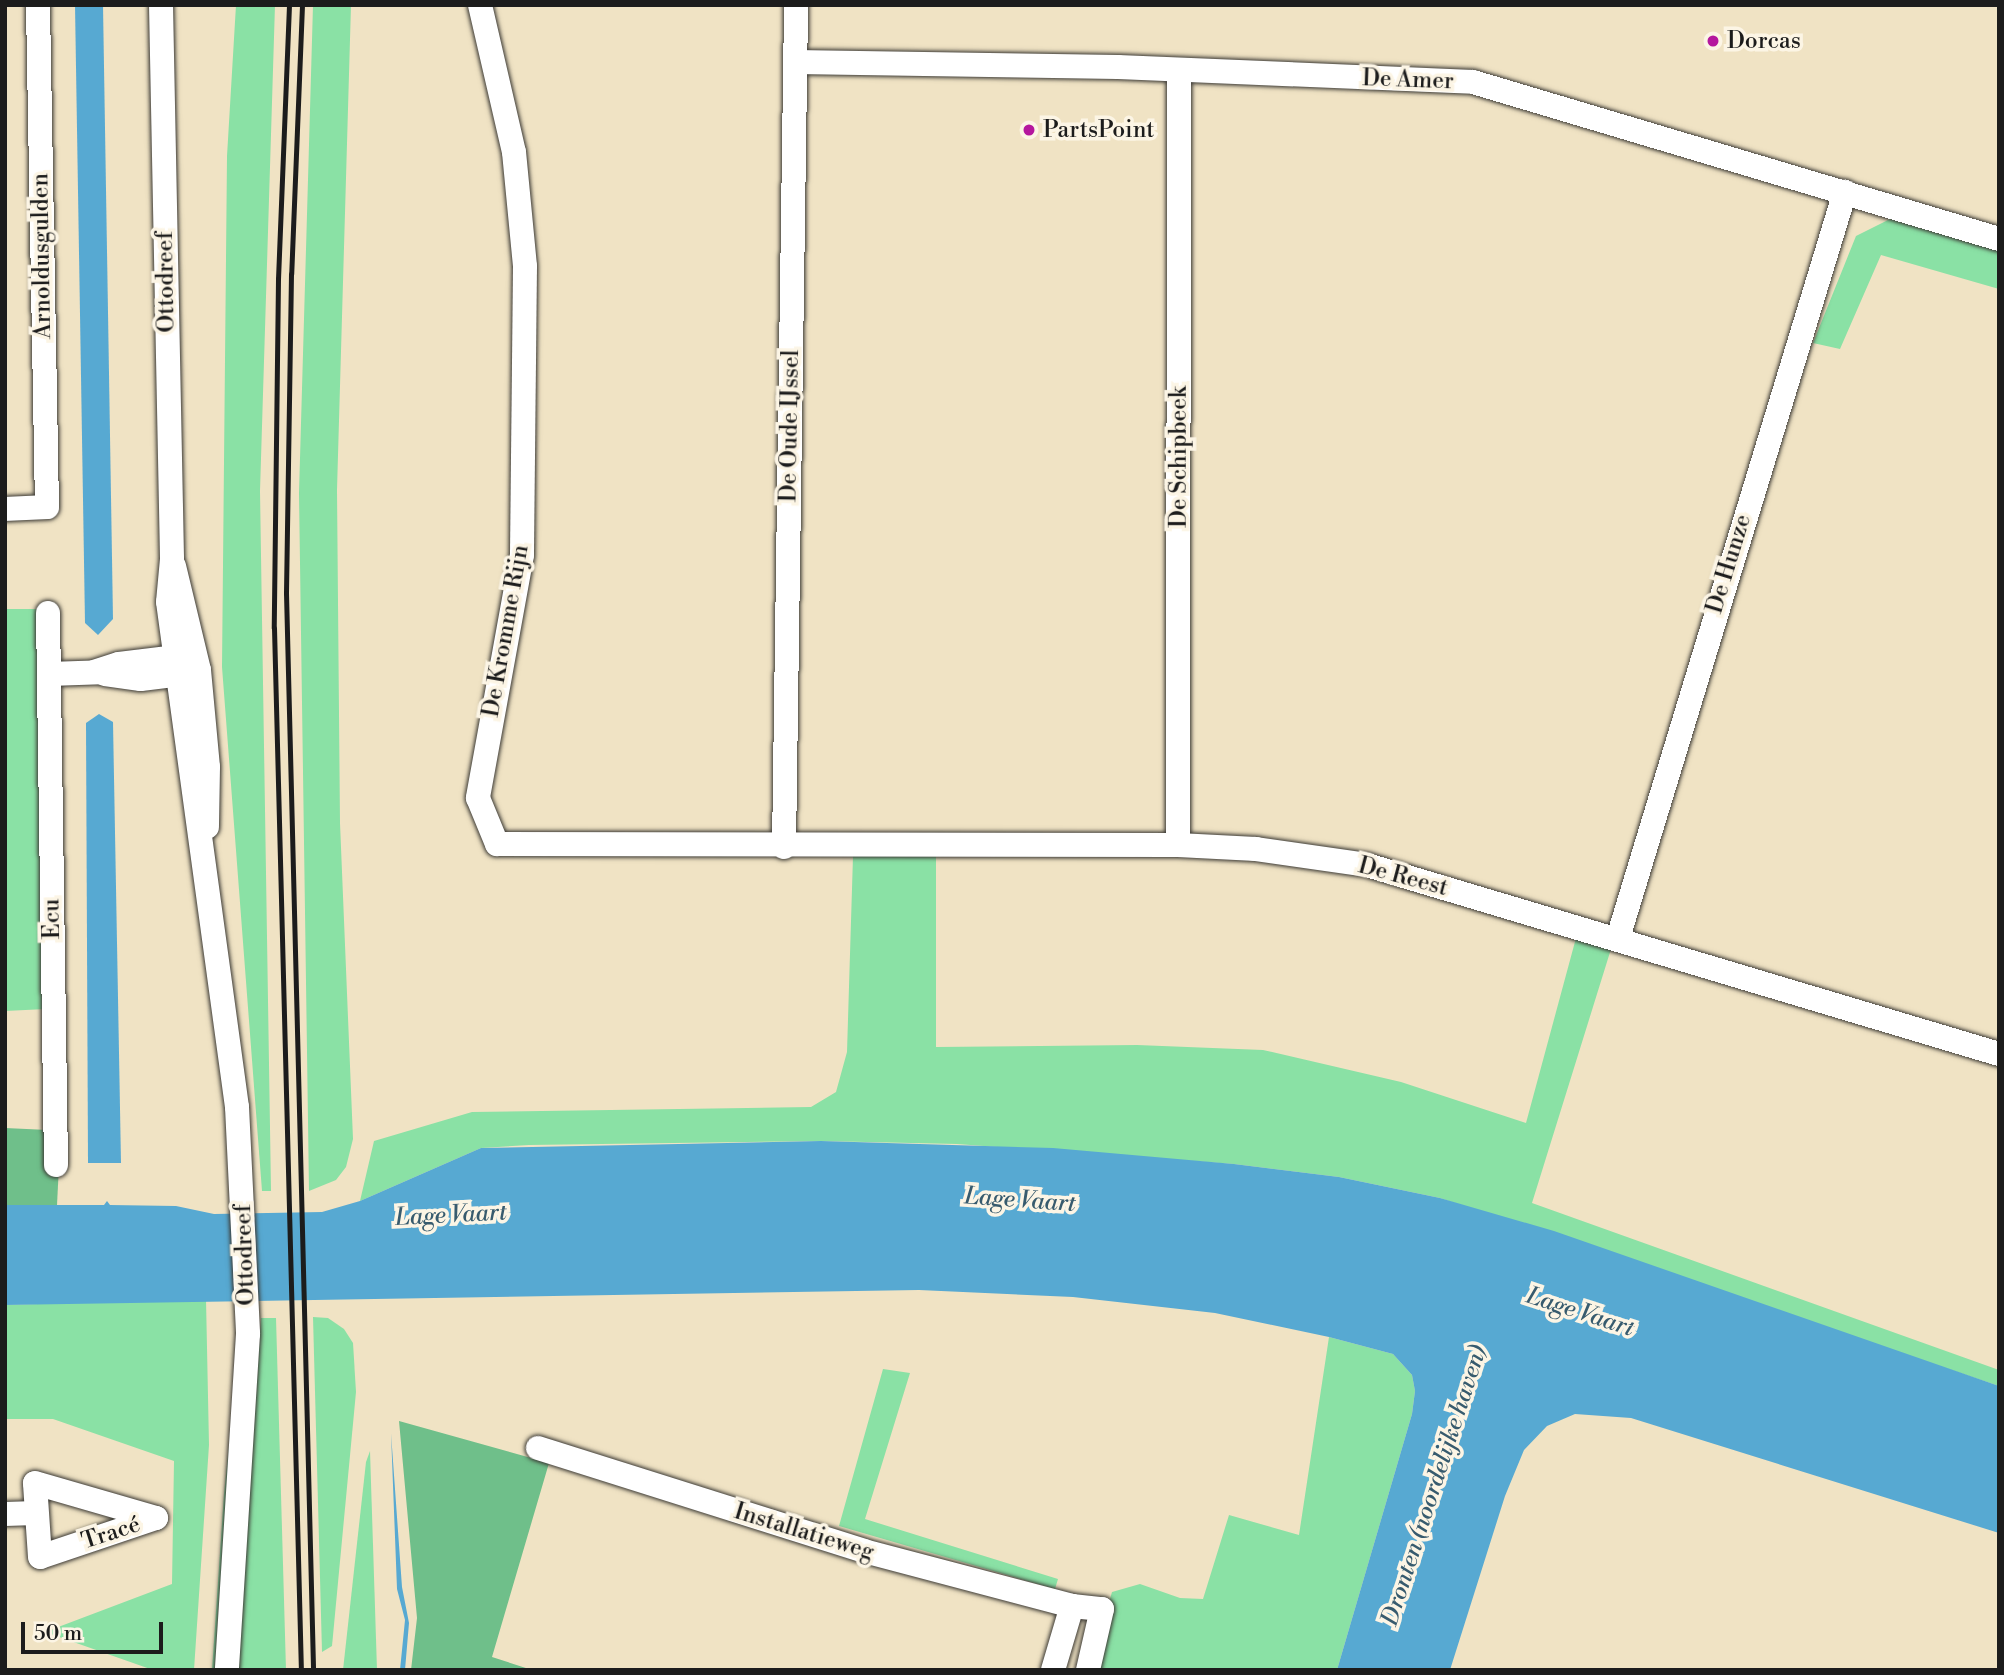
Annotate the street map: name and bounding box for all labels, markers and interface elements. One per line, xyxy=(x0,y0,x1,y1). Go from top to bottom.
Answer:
place label: Dorcas xyxy=(1727,27,1801,55)
marker: Dorcas xyxy=(1705,33,1721,49)
street label: De Amer xyxy=(1362,65,1454,95)
place label: PartsPoint xyxy=(1043,116,1155,144)
marker: PartsPoint xyxy=(1021,122,1037,138)
street label: Arnoldusgulden xyxy=(27,173,57,339)
street label: Ottodreef xyxy=(151,231,181,333)
street label: De Oude IJssel xyxy=(775,349,805,503)
street label: De Schipbeek xyxy=(1165,386,1193,528)
street label: De Hunze xyxy=(1701,511,1757,617)
street label: De Kromme Rijn xyxy=(477,543,535,719)
street label: De Reest xyxy=(1355,852,1451,902)
street label: Ecu xyxy=(38,898,66,940)
water label: Lage Vaart xyxy=(963,1183,1077,1219)
water label: Lage Vaart xyxy=(395,1199,507,1233)
street label: Ottodreef xyxy=(229,1204,261,1306)
water label: Lage Vaart xyxy=(1522,1282,1638,1344)
water label: Dronten (noordelijke haven) xyxy=(1376,1342,1494,1630)
street label: Installatieweg xyxy=(731,1498,877,1566)
street label: Tracé xyxy=(78,1511,144,1555)
scale bar xyxy=(24,1608,166,1652)
text: 50 m xyxy=(34,1621,82,1647)

